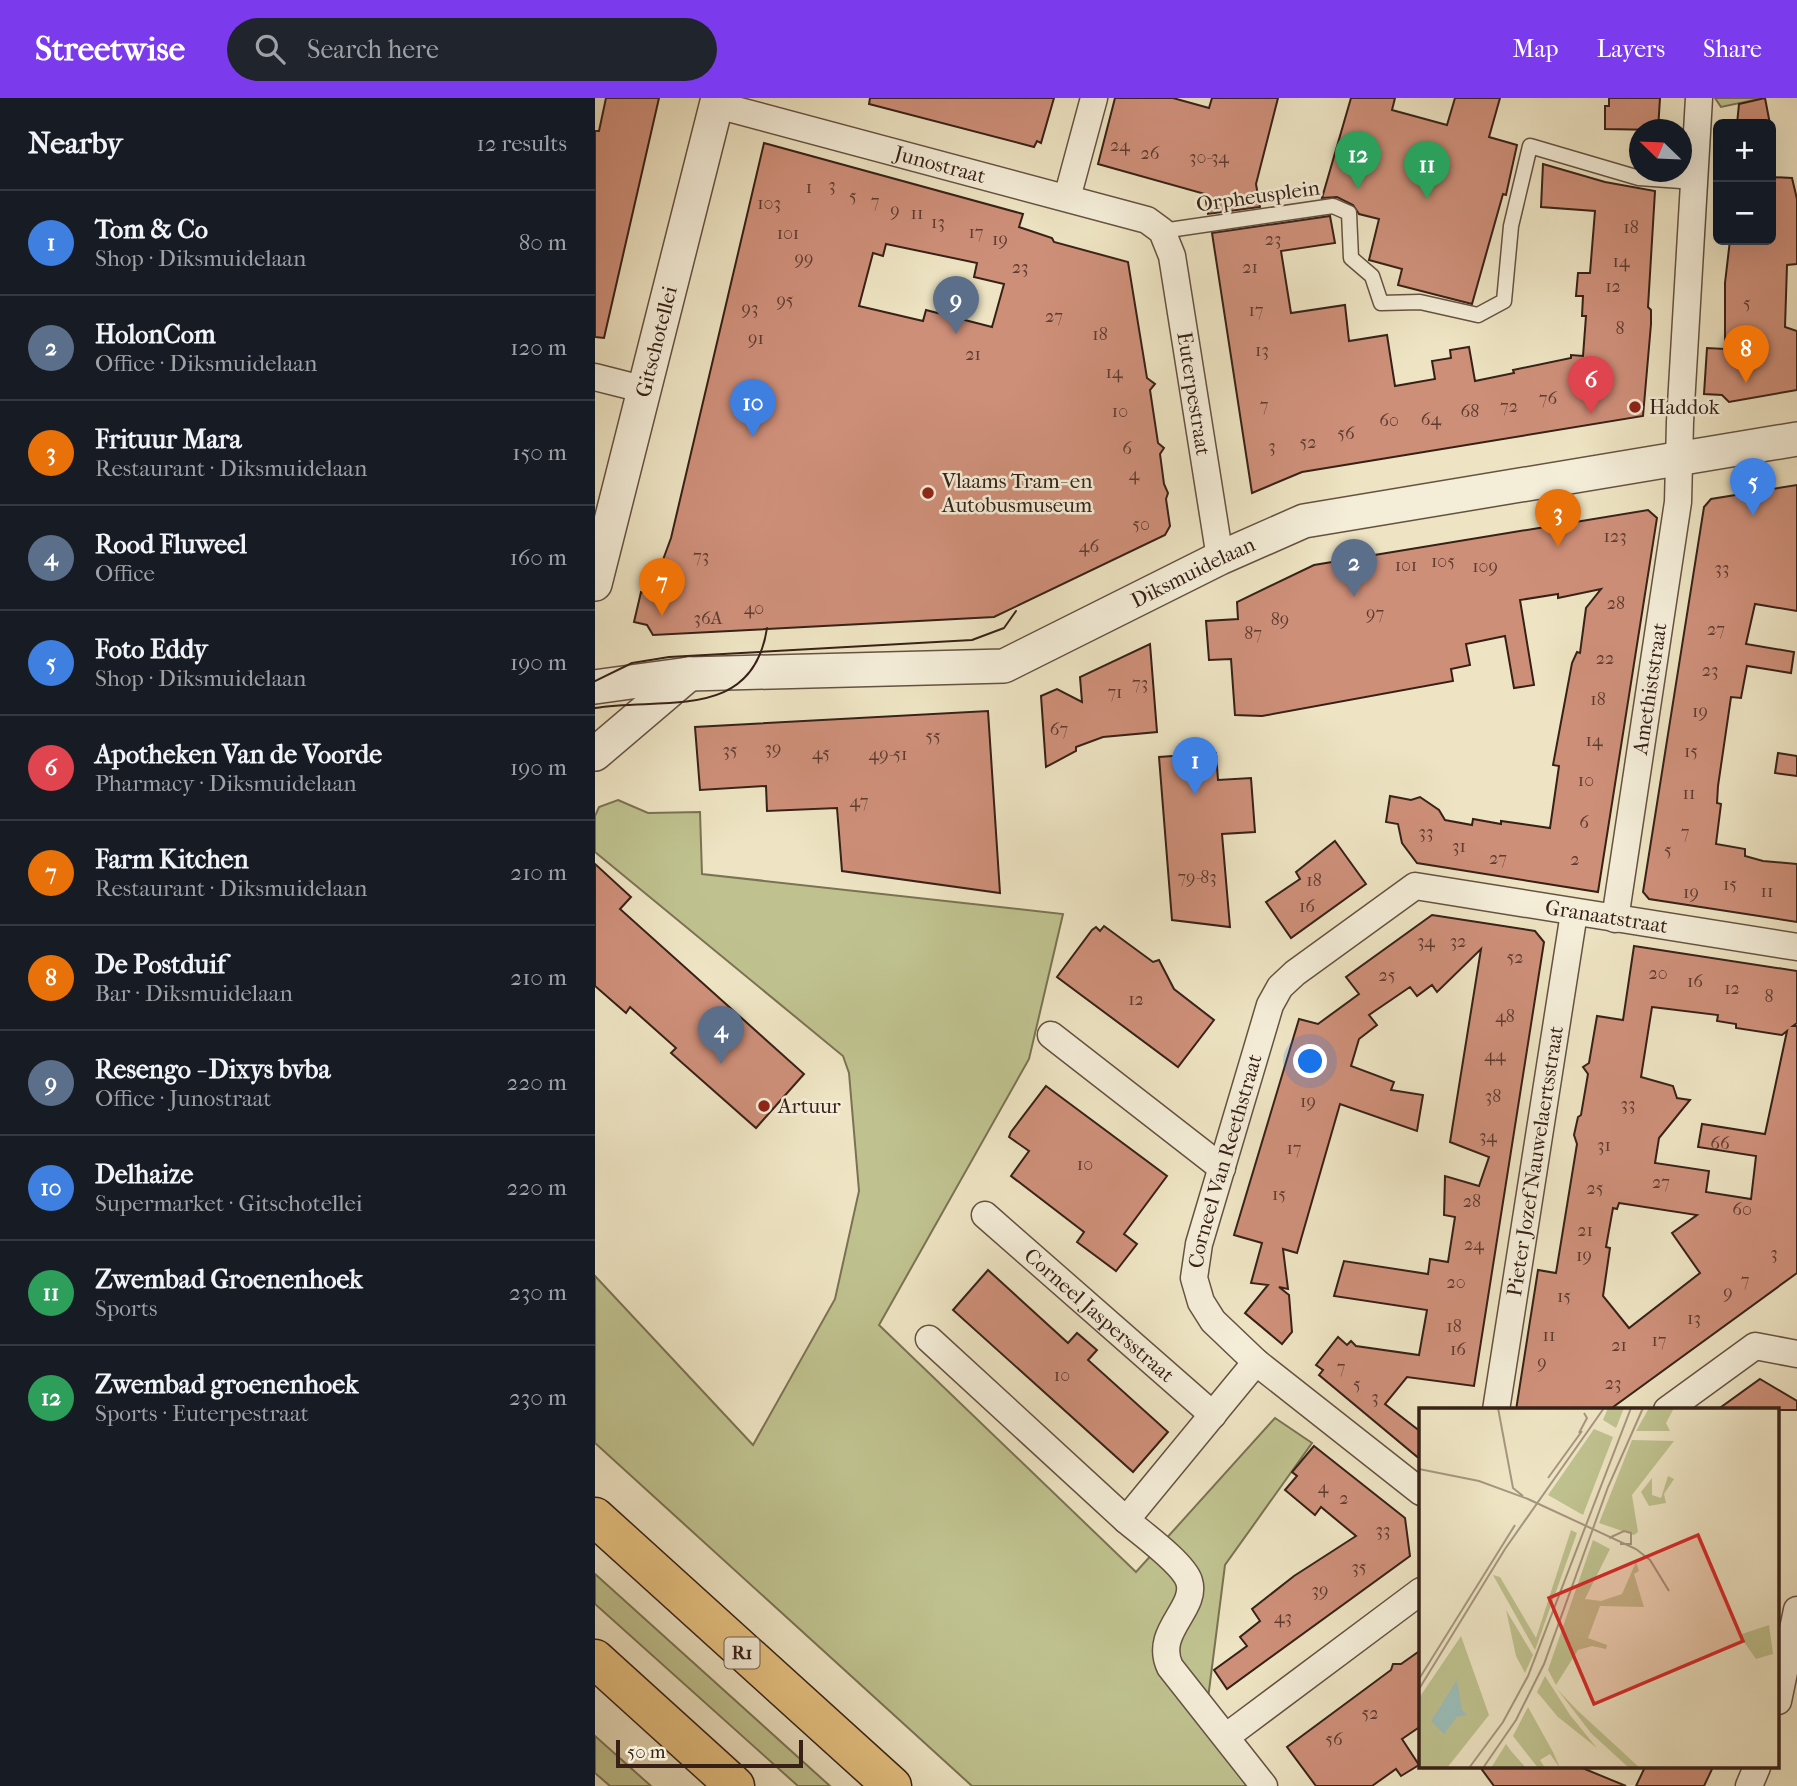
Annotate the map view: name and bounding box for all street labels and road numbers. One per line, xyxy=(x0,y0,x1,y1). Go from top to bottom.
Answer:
street label: Junostraat xyxy=(890,141,989,188)
street label: Orpheusplein xyxy=(1195,175,1321,217)
street label: Gitschotellei xyxy=(631,284,682,400)
street label: Euterpestraat xyxy=(1172,330,1216,458)
street label: Diksmuidelaan xyxy=(1127,532,1259,613)
street label: Amethiststraat xyxy=(1628,620,1672,757)
street label: Granaatstraat xyxy=(1544,895,1670,938)
street label: Pieter Jozef Nauwelaertsstraat xyxy=(1502,1024,1568,1298)
street label: Corneel Van Reethstraat xyxy=(1184,1051,1267,1270)
street label: Corneel Jaspersstraat xyxy=(1019,1243,1179,1388)
road number: R1 xyxy=(725,1638,759,1668)

